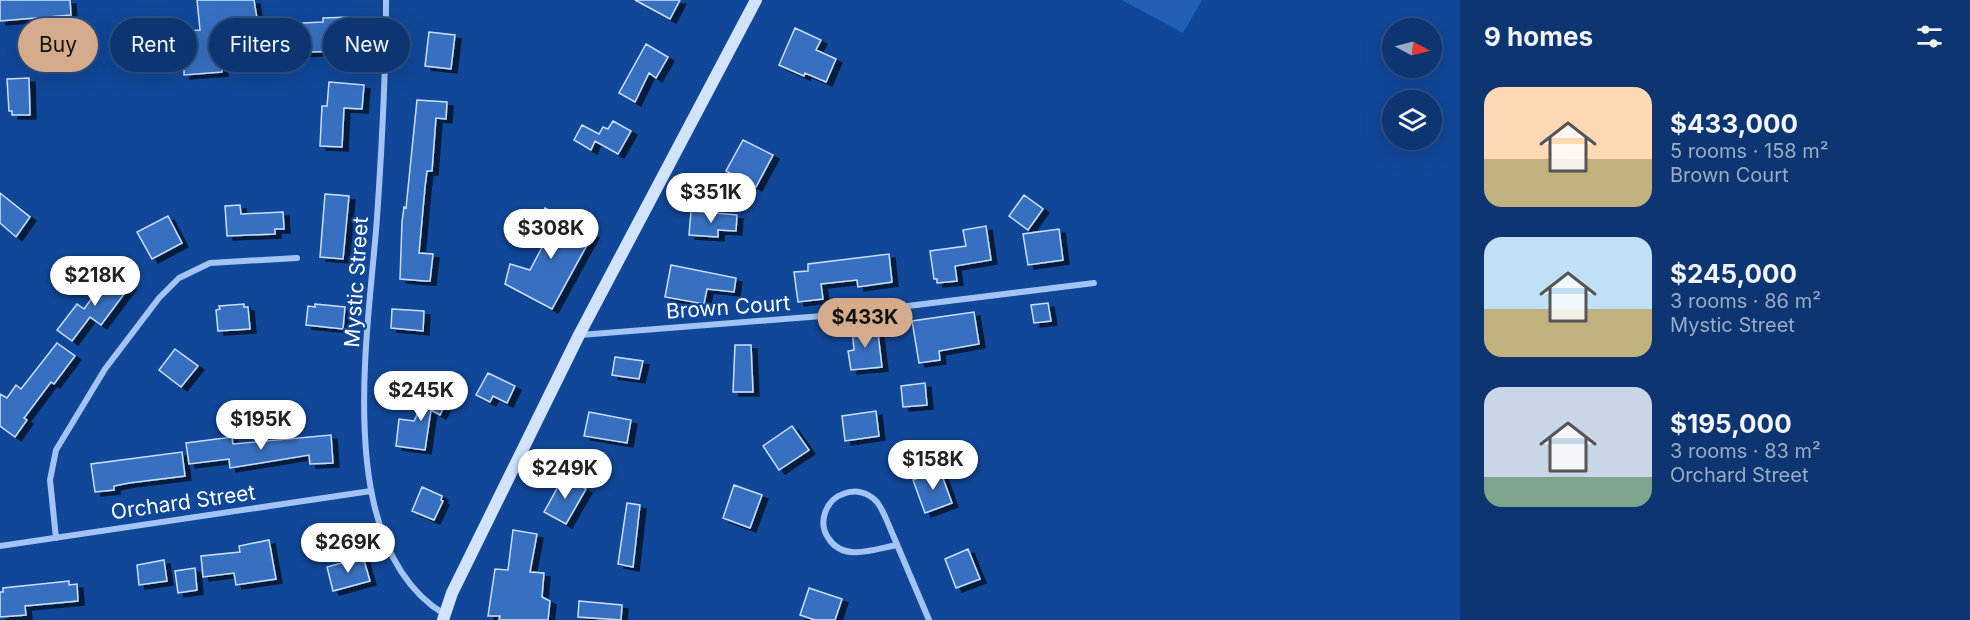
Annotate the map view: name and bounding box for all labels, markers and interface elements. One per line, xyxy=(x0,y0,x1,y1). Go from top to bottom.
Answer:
chip: Buy xyxy=(18,18,98,72)
chip: Rent xyxy=(110,18,197,72)
chip: Filters xyxy=(209,18,311,72)
chip: New xyxy=(323,18,410,72)
north arrow xyxy=(1382,18,1442,78)
map controls xyxy=(1382,18,1442,150)
icon: filters xyxy=(1913,20,1946,53)
text: 9 homes xyxy=(1484,21,1593,52)
button: layers xyxy=(1382,90,1442,150)
text: $433,000 xyxy=(1670,108,1798,139)
icon: home xyxy=(1532,111,1604,183)
text: 5 rooms · 158 m² xyxy=(1670,139,1829,163)
text: Brown Court xyxy=(1670,163,1789,187)
pin: $351K xyxy=(669,173,753,224)
text: $351K xyxy=(680,180,742,204)
pin: $308K xyxy=(509,209,593,260)
street label: Mystic Street xyxy=(339,216,373,348)
text: $308K xyxy=(518,216,584,240)
pin: $218K xyxy=(53,256,137,307)
text: $245,000 xyxy=(1670,258,1797,289)
icon: home xyxy=(1532,261,1604,333)
text: $218K xyxy=(64,263,126,287)
text: 3 rooms · 86 m² xyxy=(1670,289,1821,313)
street label: Brown Court xyxy=(665,290,791,324)
pin: $433K xyxy=(823,298,907,349)
text: $433K xyxy=(832,305,898,329)
text: Mystic Street xyxy=(1670,313,1795,337)
pin: $245K xyxy=(379,371,463,422)
text: $245K xyxy=(388,378,454,402)
pin: $195K xyxy=(219,400,303,451)
text: $195K xyxy=(230,407,292,431)
text: $195,000 xyxy=(1670,408,1792,439)
icon: home xyxy=(1532,411,1604,483)
text: 3 rooms · 83 m² xyxy=(1670,439,1821,463)
pin: $158K xyxy=(891,440,975,491)
text: $158K xyxy=(902,447,964,471)
pin: $249K xyxy=(523,449,607,500)
text: $249K xyxy=(532,456,598,480)
text: Orchard Street xyxy=(1670,463,1808,487)
street label: Orchard Street xyxy=(109,479,257,524)
pin: $269K xyxy=(306,523,390,574)
text: $269K xyxy=(315,530,381,554)

